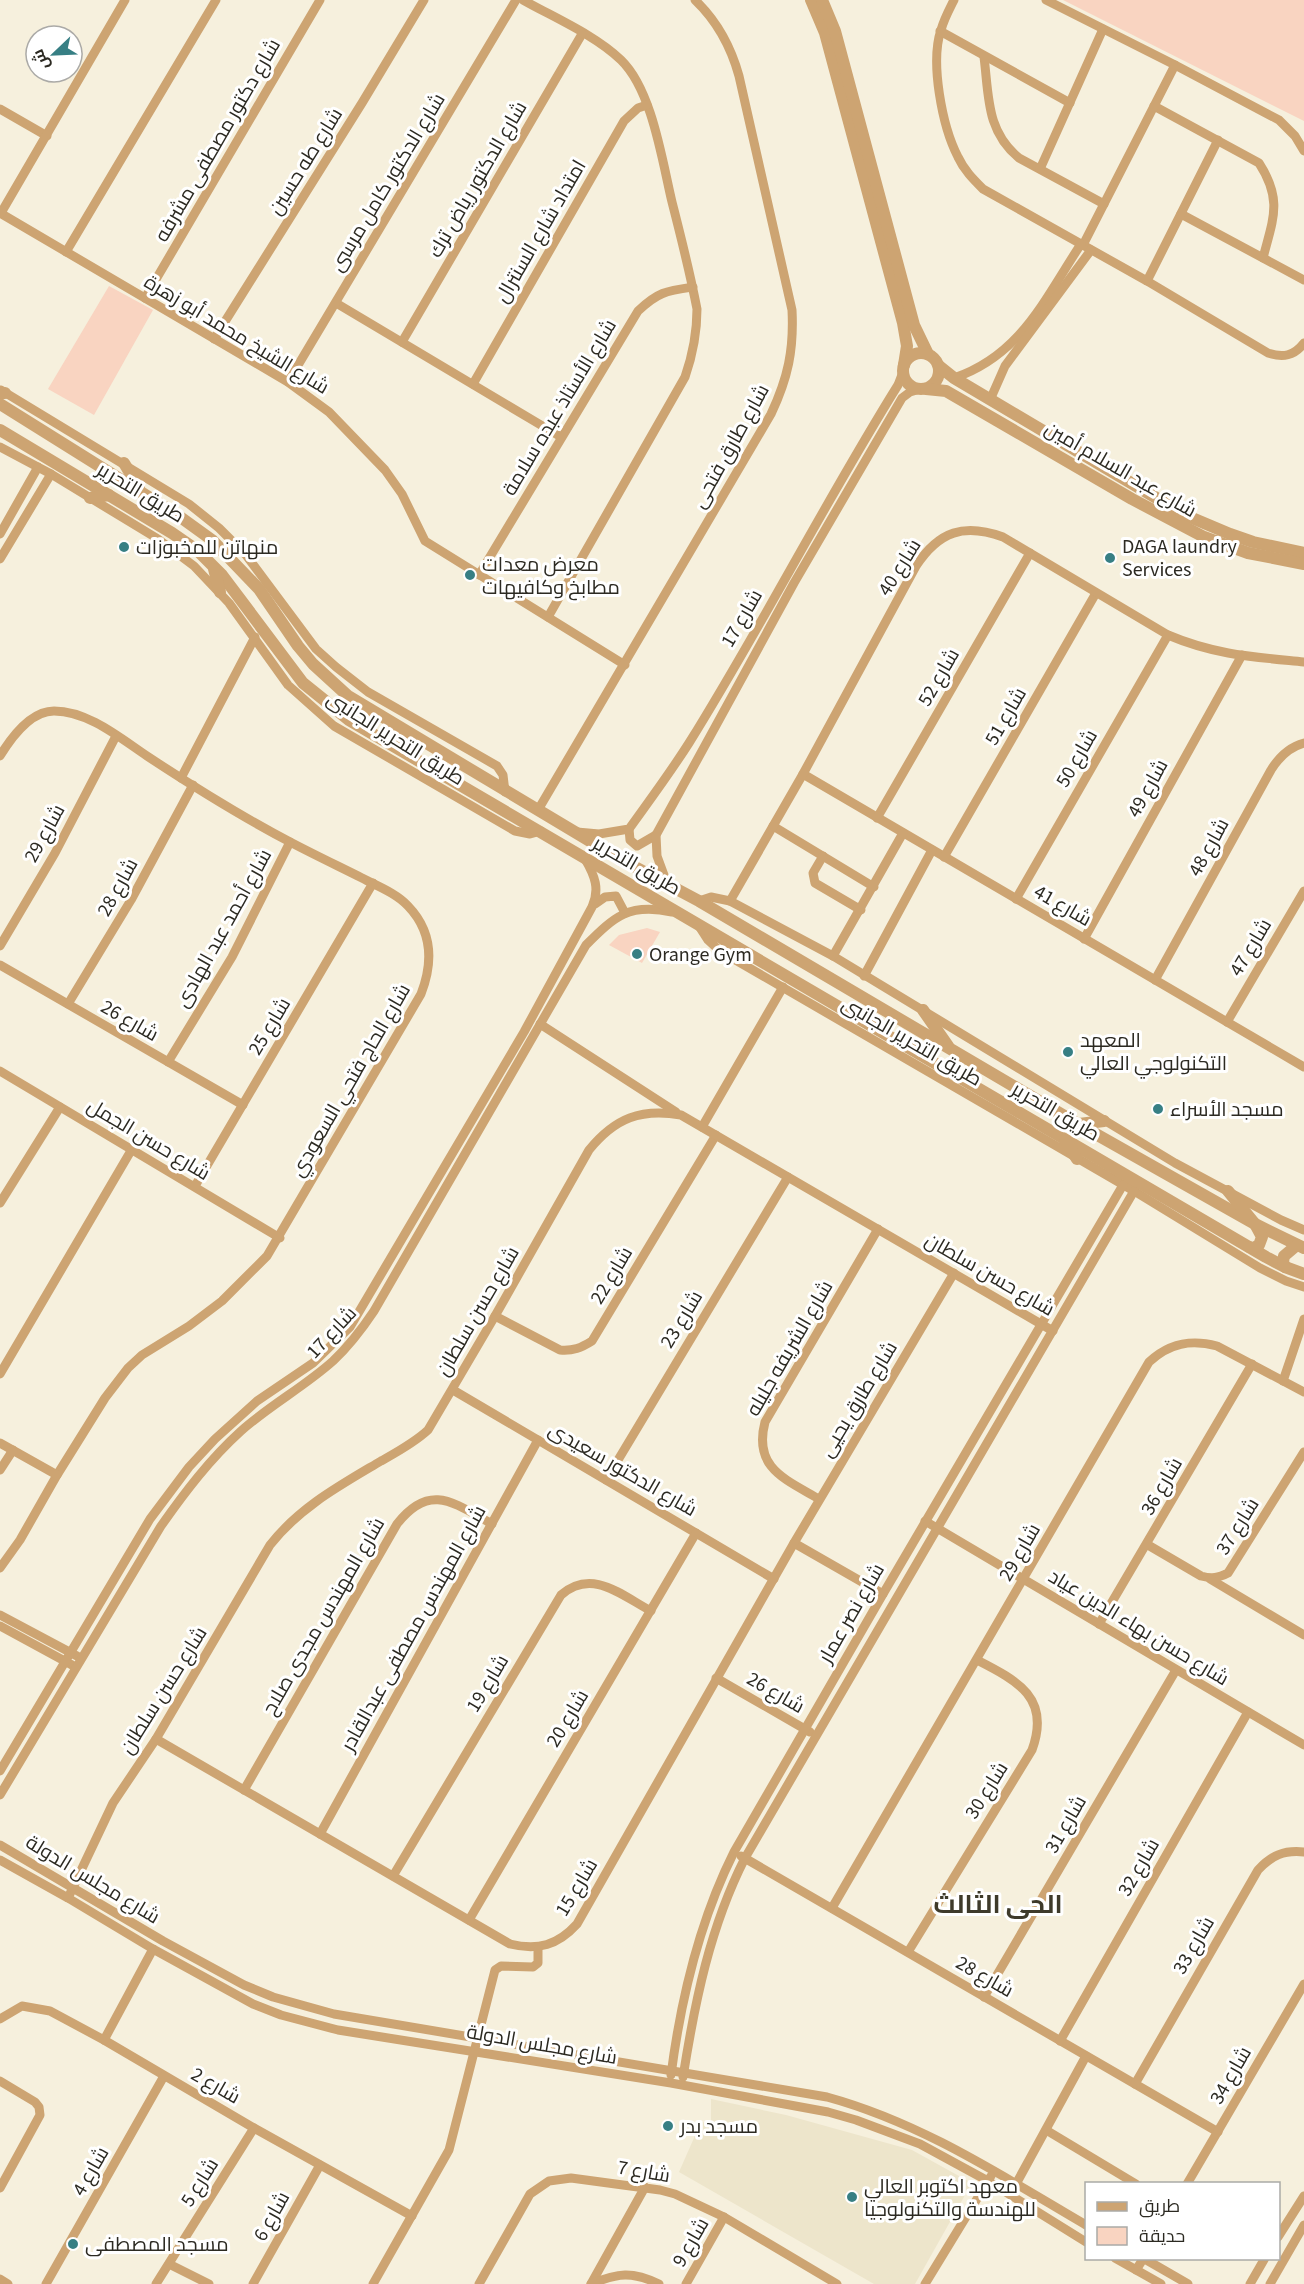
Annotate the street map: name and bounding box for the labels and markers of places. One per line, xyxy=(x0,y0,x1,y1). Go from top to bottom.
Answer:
place label: DAGA laundry Services xyxy=(1122,533,1237,584)
place label: منهاتن للمخبوزات xyxy=(136,534,278,562)
marker: منهاتن للمخبوزات xyxy=(117,540,131,554)
place label: معرض معدات مطابخ وكافيهات xyxy=(482,551,620,602)
marker: DAGA laundry Services xyxy=(1103,551,1117,565)
marker: معرض معدات مطابخ وكافيهات xyxy=(463,568,477,582)
place label: Orange Gym xyxy=(649,941,752,969)
marker: Orange Gym xyxy=(630,947,644,961)
place label: المعهد التكنولوجي العالي xyxy=(1080,1027,1227,1079)
marker: المعهد التكنولوجي العالي xyxy=(1061,1045,1075,1059)
place label: مسجد الأسراء xyxy=(1170,1096,1284,1124)
marker: مسجد الأسراء xyxy=(1151,1102,1165,1116)
place label: مسجد بدر xyxy=(679,2113,758,2141)
marker: مسجد بدر xyxy=(661,2119,675,2133)
place label: معهد اكتوبر العالي للهندسة والتكنولوجيا xyxy=(864,2173,1036,2224)
marker: معهد اكتوبر العالي للهندسة والتكنولوجيا xyxy=(845,2190,859,2204)
place label: مسجد المصطفى xyxy=(85,2231,229,2259)
marker: مسجد المصطفى xyxy=(66,2237,80,2251)

